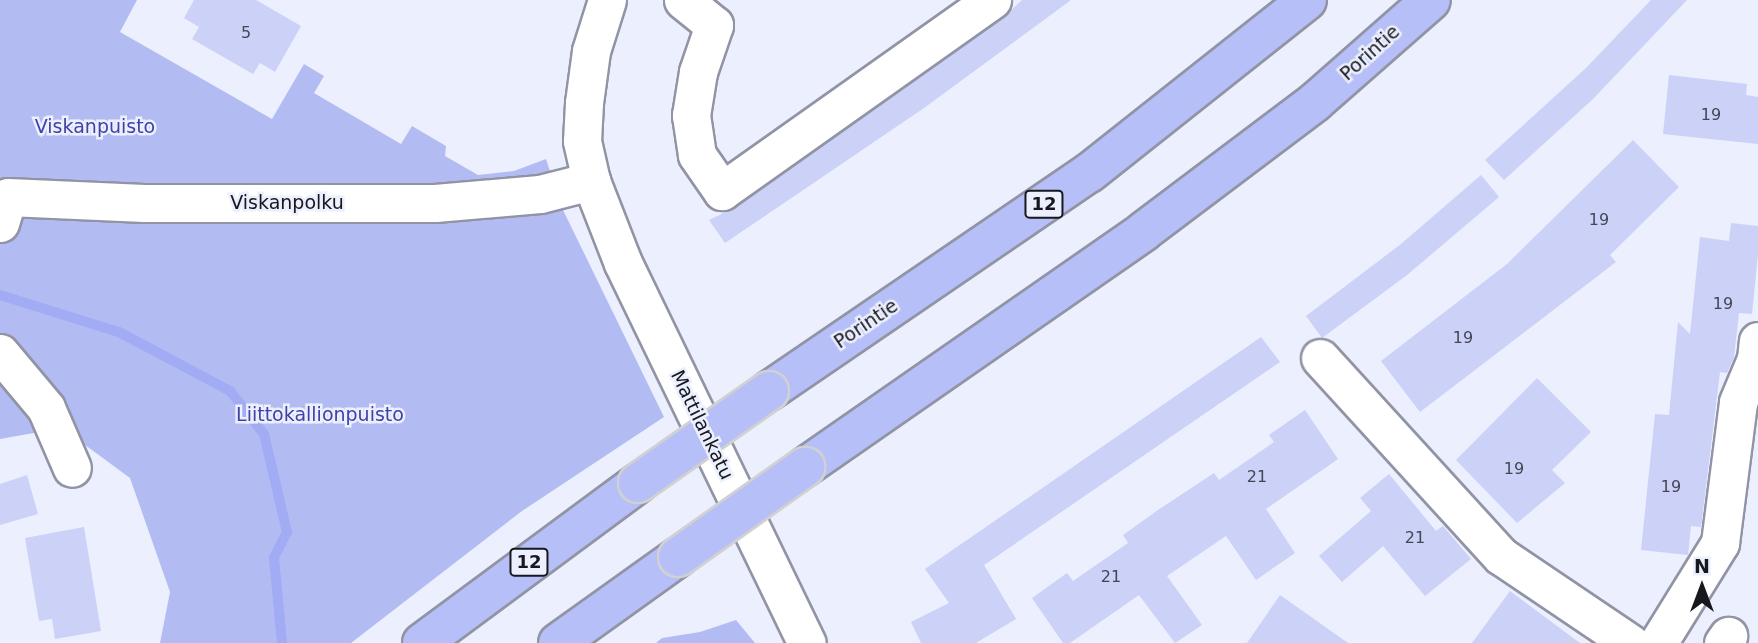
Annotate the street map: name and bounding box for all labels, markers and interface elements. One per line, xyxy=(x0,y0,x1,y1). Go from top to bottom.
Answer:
street label: Porintie xyxy=(1336,20,1404,86)
house number: 5 xyxy=(241,23,251,43)
house number: 19 xyxy=(1701,105,1721,125)
park label: Viskanpuisto xyxy=(35,116,155,138)
road number: 12 xyxy=(1023,190,1065,218)
street label: Viskanpolku xyxy=(230,192,344,214)
house number: 19 xyxy=(1589,210,1609,230)
street label: Porintie xyxy=(830,294,902,354)
house number: 19 xyxy=(1713,294,1733,314)
house number: 19 xyxy=(1453,328,1473,348)
street label: Mattilankatu xyxy=(666,367,738,483)
park label: Liittokallionpuisto xyxy=(236,404,404,426)
house number: 19 xyxy=(1504,459,1524,479)
house number: 21 xyxy=(1247,467,1267,487)
house number: 19 xyxy=(1661,477,1681,497)
house number: 21 xyxy=(1405,528,1425,548)
road number: 12 xyxy=(508,548,550,576)
north arrow xyxy=(1667,552,1737,622)
text: N xyxy=(1694,555,1710,577)
house number: 21 xyxy=(1101,567,1121,587)

